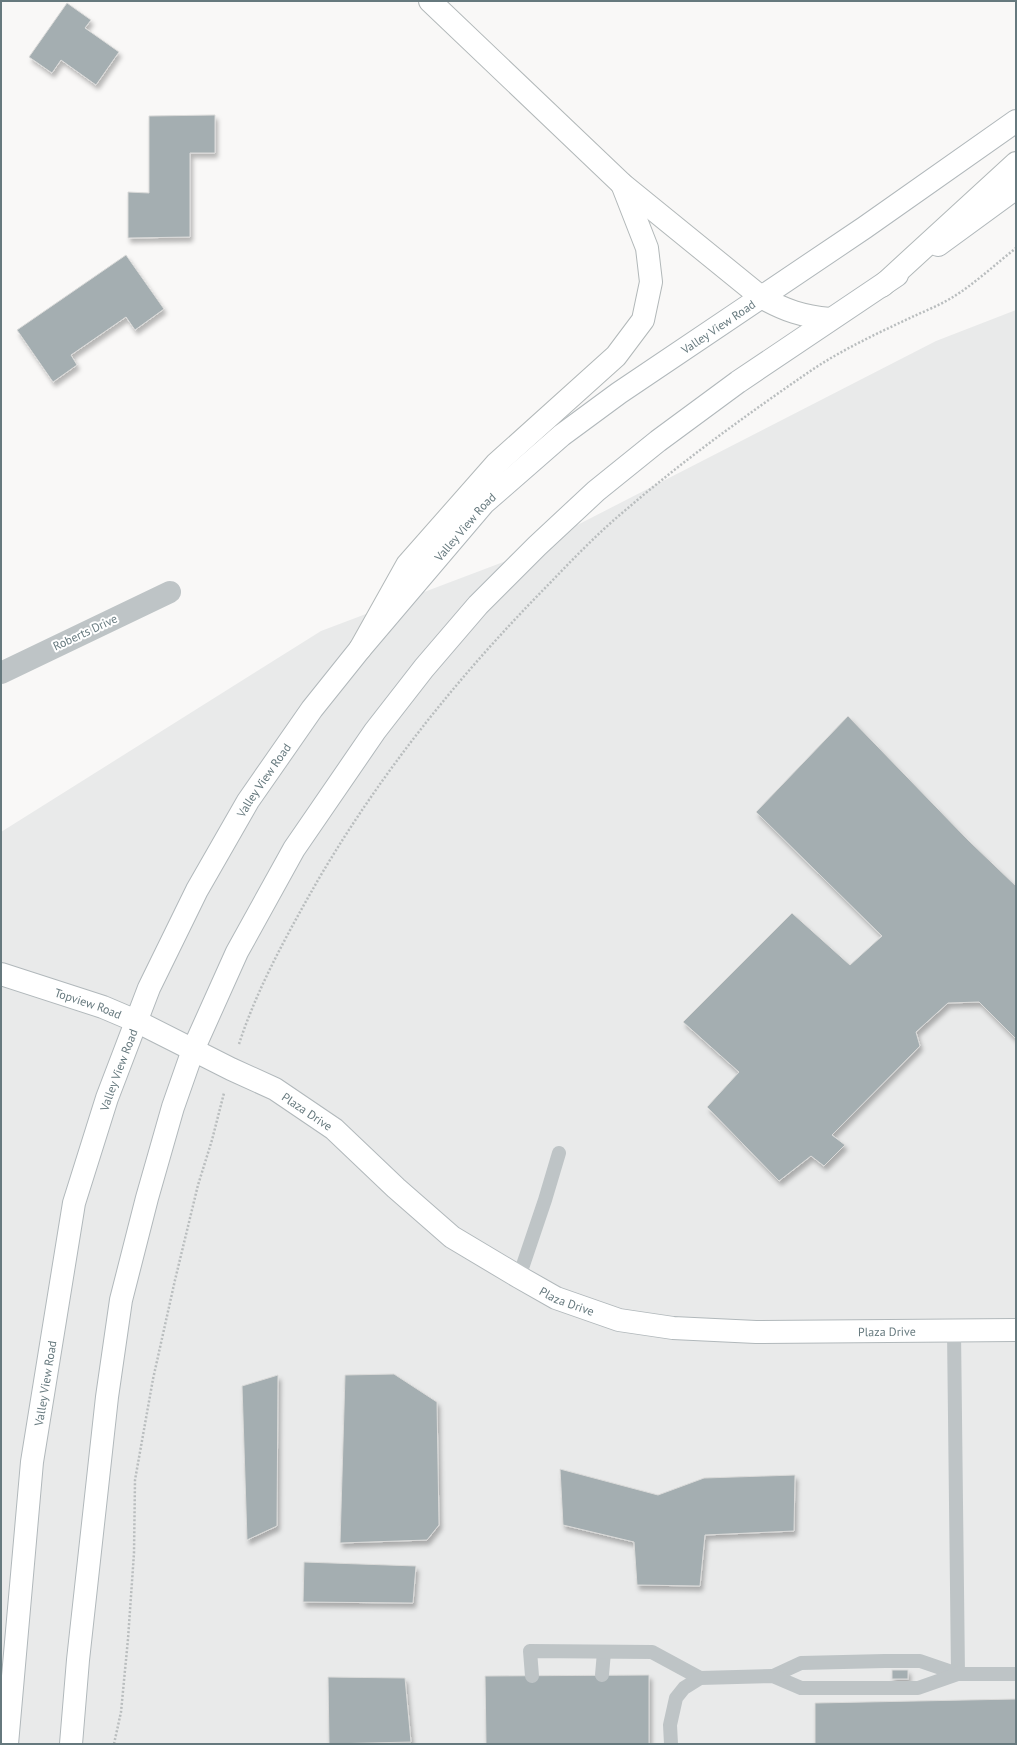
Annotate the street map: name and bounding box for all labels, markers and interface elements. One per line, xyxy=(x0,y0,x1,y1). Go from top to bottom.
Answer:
street label: Valley View Road xyxy=(677,296,758,357)
street label: Valley View Road xyxy=(430,489,498,565)
street label: Roberts Drive xyxy=(50,611,120,653)
street label: Valley View Road xyxy=(232,740,294,820)
street label: Topview Road xyxy=(53,984,124,1022)
street label: Valley View Road xyxy=(96,1027,140,1113)
street label: Plaza Drive xyxy=(279,1089,336,1133)
street label: Plaza Drive xyxy=(537,1283,596,1318)
street label: Plaza Drive xyxy=(858,1323,916,1339)
street label: Valley View Road xyxy=(30,1339,59,1428)

